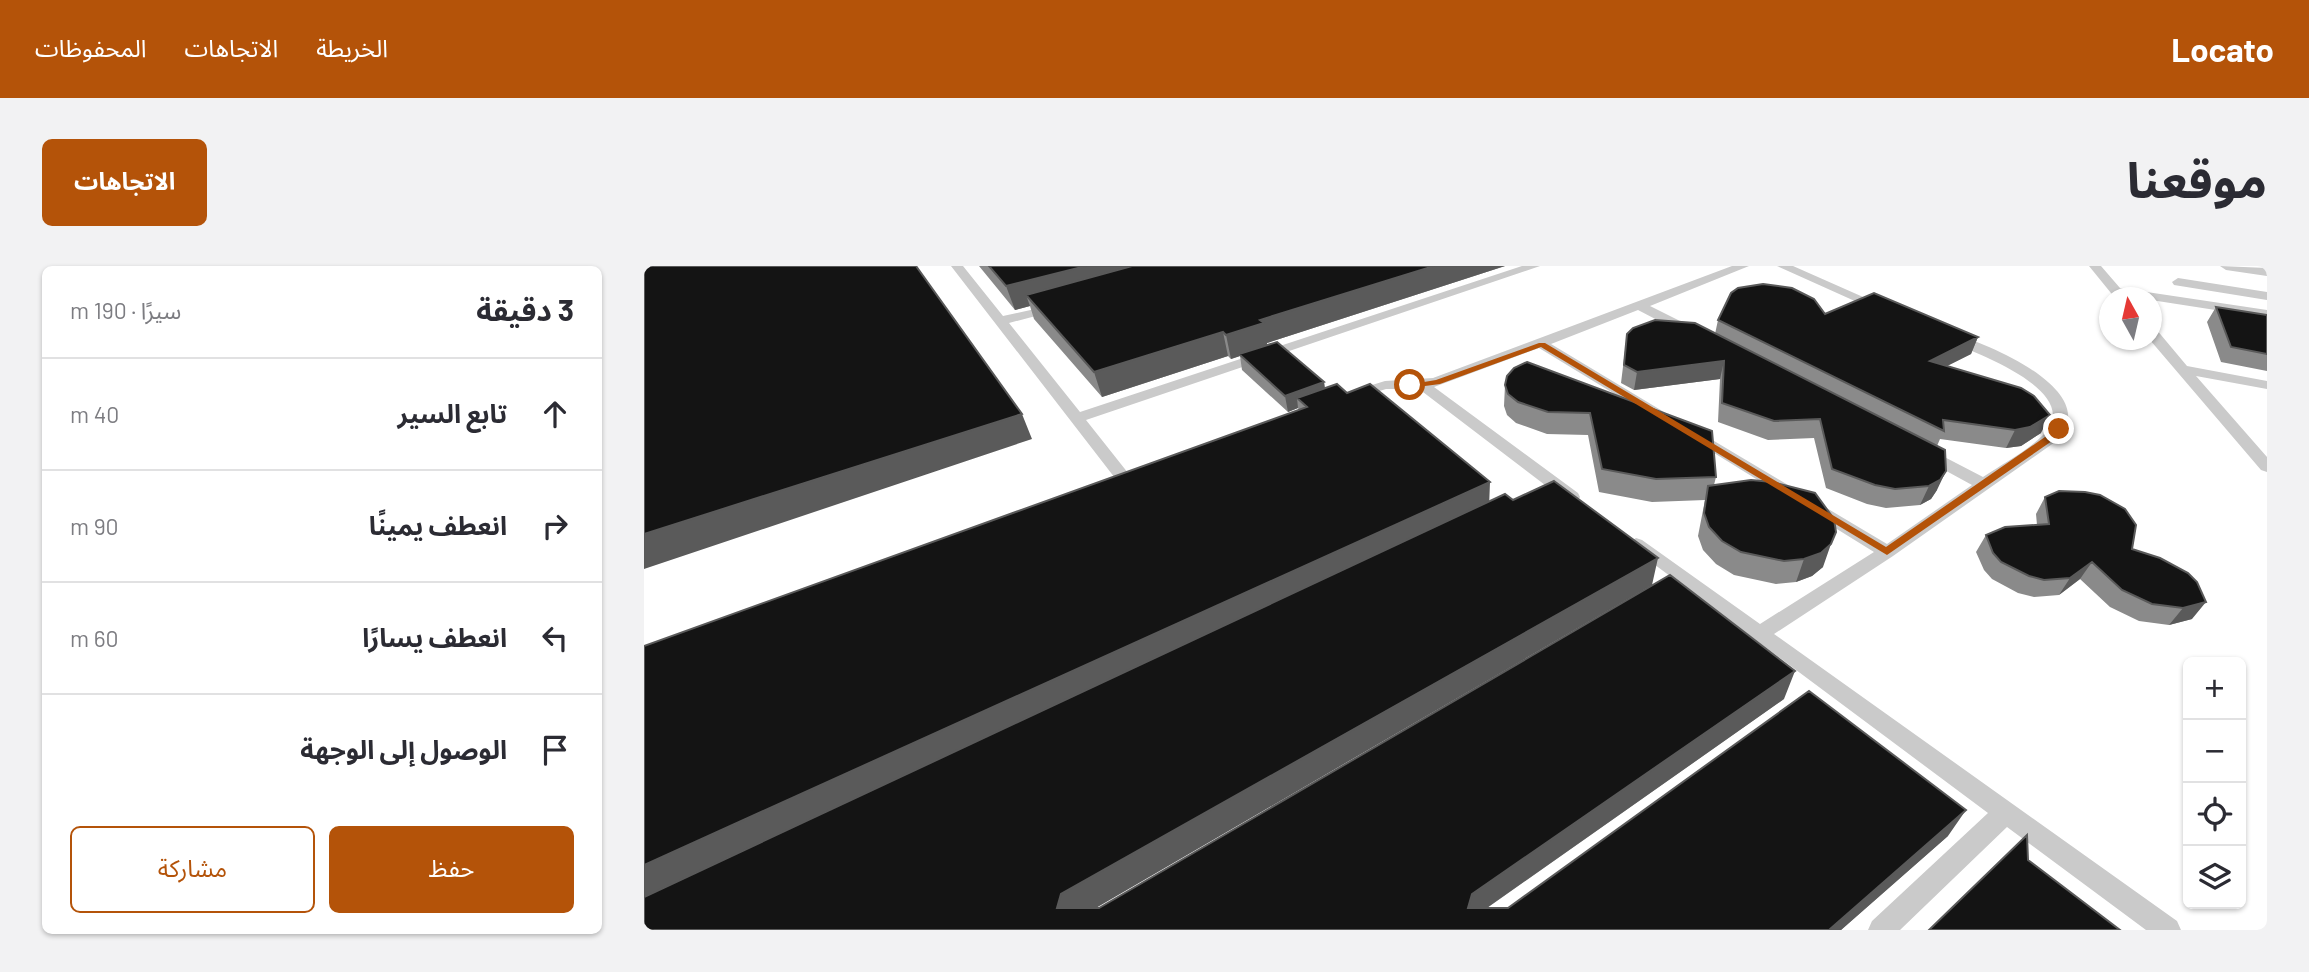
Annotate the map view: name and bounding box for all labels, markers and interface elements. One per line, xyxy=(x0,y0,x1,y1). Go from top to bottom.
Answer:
text: Locato xyxy=(2171,29,2274,69)
text: المحفوظات xyxy=(35,33,146,62)
text: الاتجاهات xyxy=(184,33,278,62)
text: الخريطة xyxy=(316,33,388,62)
button: الاتجاهات xyxy=(42,139,207,226)
text: موقعنا xyxy=(2127,149,2267,208)
north arrow xyxy=(2099,287,2162,350)
text: 3 دقيقة xyxy=(476,291,574,327)
text: سيرًا · 190 m xyxy=(70,296,181,324)
route start xyxy=(1394,369,1425,400)
icon: ahead xyxy=(536,395,574,433)
text: تابع السير xyxy=(397,397,507,428)
text: 40 m xyxy=(70,400,119,428)
route end xyxy=(2043,413,2074,444)
icon: right xyxy=(536,507,574,545)
text: انعطف يمينًا xyxy=(369,509,507,540)
text: 90 m xyxy=(70,512,119,540)
icon: left xyxy=(536,619,574,657)
text: انعطف يسارًا xyxy=(362,621,507,652)
text: 60 m xyxy=(70,624,118,652)
map controls xyxy=(2183,657,2246,909)
button: + xyxy=(2183,657,2246,720)
button: − xyxy=(2183,720,2246,783)
icon: arrive xyxy=(536,731,574,769)
text: الوصول إلى الوجهة xyxy=(300,733,507,764)
button: locate xyxy=(2183,783,2246,846)
button: مشاركة xyxy=(70,826,315,913)
button: حفظ xyxy=(329,826,574,913)
button: layers xyxy=(2183,846,2246,909)

